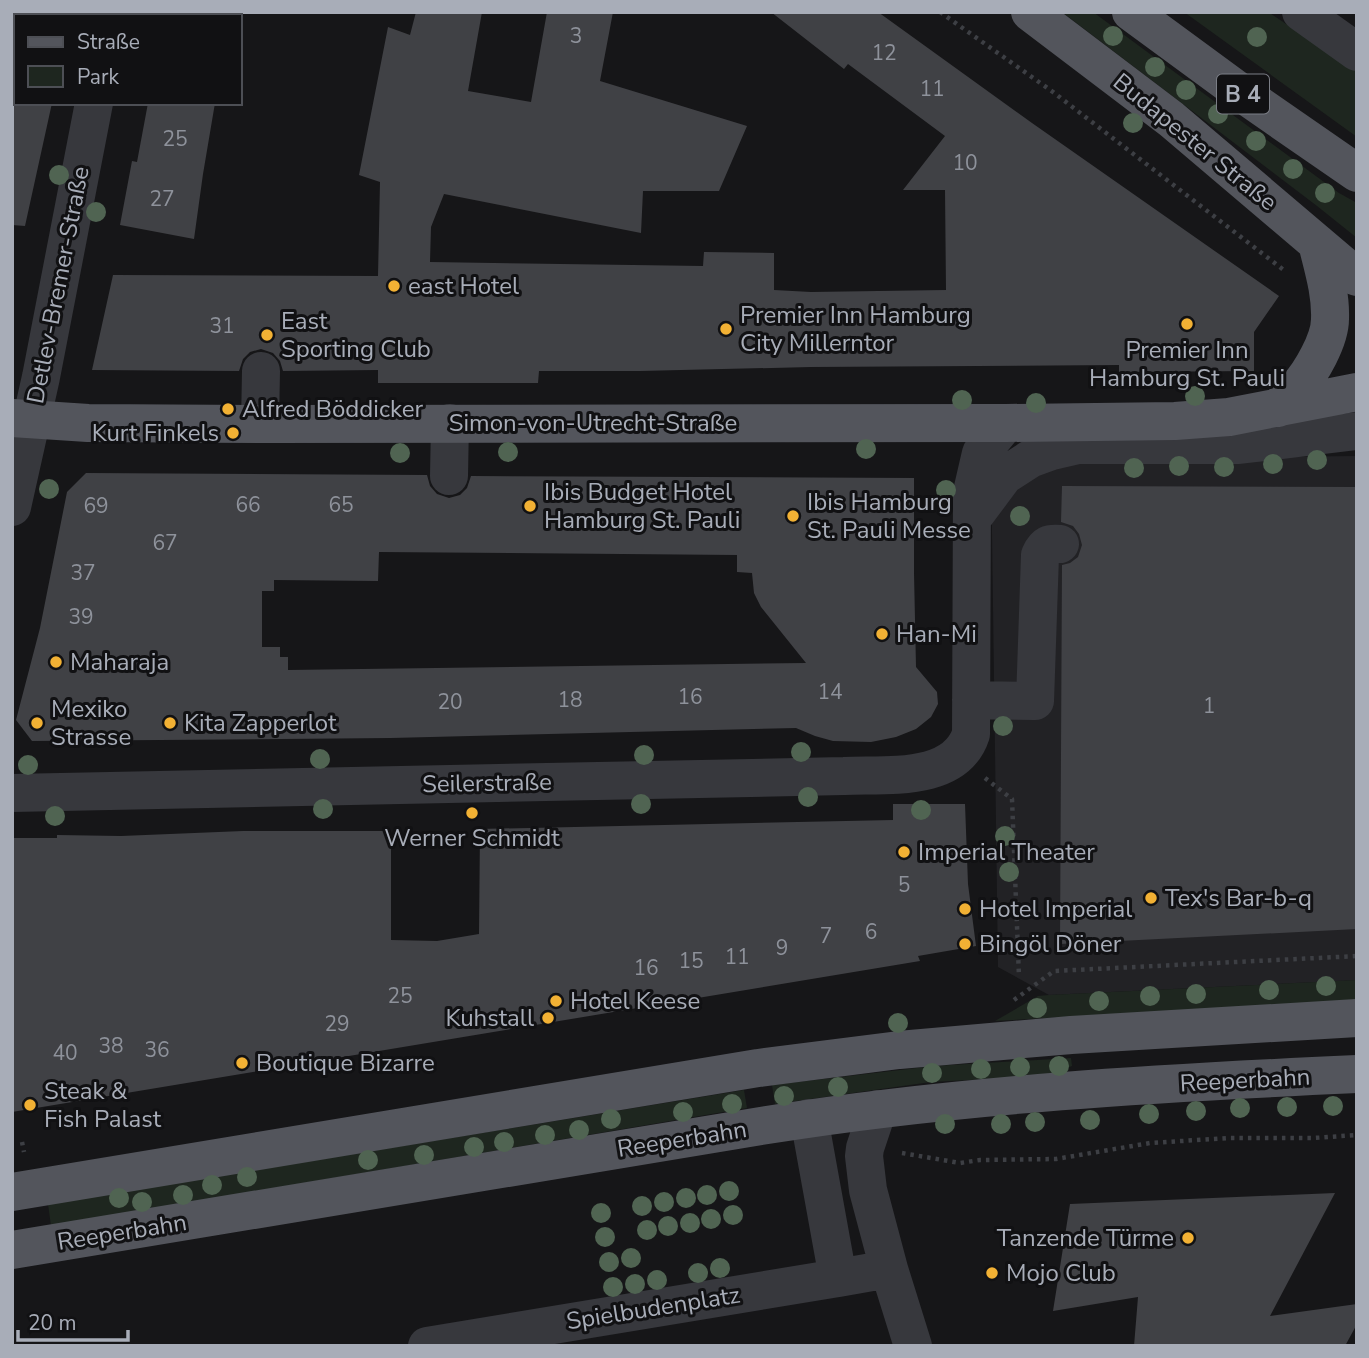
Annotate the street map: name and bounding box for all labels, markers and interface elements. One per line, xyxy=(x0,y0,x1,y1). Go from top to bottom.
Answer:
legend xyxy=(14,14,242,105)
house number: 3 xyxy=(570,22,582,50)
text: Straße xyxy=(77,28,140,56)
house number: 12 xyxy=(871,39,897,67)
text: Park xyxy=(77,63,119,91)
street label: Budapester Straße xyxy=(1106,66,1284,218)
road number: B 4 xyxy=(1217,74,1269,114)
house number: 11 xyxy=(919,75,945,103)
house number: 25 xyxy=(162,125,188,153)
house number: 10 xyxy=(952,149,978,177)
street label: Detlev-Bremer-Straße xyxy=(19,164,97,406)
house number: 27 xyxy=(149,185,175,213)
place label: east Hotel xyxy=(408,270,519,302)
marker: east Hotel xyxy=(386,278,402,294)
place label: Premier Inn Hamburg City Millerntor xyxy=(740,299,971,359)
place label: East Sporting Club xyxy=(281,305,431,365)
house number: 31 xyxy=(209,312,235,340)
marker: Premier Inn Hamburg St. Pauli xyxy=(1179,316,1195,332)
marker: Premier Inn Hamburg City Millerntor xyxy=(718,321,734,337)
marker: East Sporting Club xyxy=(259,327,275,343)
place label: Premier Inn Hamburg St. Pauli xyxy=(1089,334,1285,394)
place label: Alfred Böddicker xyxy=(242,393,423,425)
marker: Alfred Böddicker xyxy=(220,401,236,417)
street label: Simon-von-Utrecht-Straße xyxy=(449,407,737,439)
place label: Kurt Finkels xyxy=(92,417,219,449)
marker: Kurt Finkels xyxy=(225,425,241,441)
place label: Ibis Budget Hotel Hamburg St. Pauli xyxy=(544,476,740,536)
place label: Ibis Hamburg St. Pauli Messe xyxy=(807,486,971,546)
house number: 66 xyxy=(235,491,261,519)
house number: 65 xyxy=(328,491,354,519)
house number: 69 xyxy=(83,492,109,520)
marker: Ibis Budget Hotel Hamburg St. Pauli xyxy=(522,498,538,514)
marker: Ibis Hamburg St. Pauli Messe xyxy=(785,508,801,524)
house number: 67 xyxy=(152,529,178,557)
house number: 37 xyxy=(70,559,96,587)
house number: 39 xyxy=(68,603,94,631)
place label: Han-Mi xyxy=(896,618,977,650)
marker: Han-Mi xyxy=(874,626,890,642)
place label: Maharaja xyxy=(70,646,169,678)
marker: Maharaja xyxy=(48,654,64,670)
house number: 14 xyxy=(817,678,843,706)
house number: 16 xyxy=(677,683,703,711)
house number: 18 xyxy=(557,686,583,714)
house number: 20 xyxy=(437,688,463,716)
house number: 1 xyxy=(1203,692,1215,720)
place label: Mexiko Strasse xyxy=(51,693,131,753)
place label: Kita Zapperlot xyxy=(184,707,337,739)
marker: Mexiko Strasse xyxy=(29,715,45,731)
marker: Kita Zapperlot xyxy=(162,715,178,731)
street label: Seilerstraße xyxy=(422,766,552,800)
marker: Werner Schmidt xyxy=(464,805,480,821)
place label: Werner Schmidt xyxy=(384,822,560,854)
place label: Imperial Theater xyxy=(918,836,1095,868)
marker: Imperial Theater xyxy=(896,844,912,860)
house number: 5 xyxy=(898,871,910,899)
place label: Tex's Bar-b-q xyxy=(1165,882,1312,914)
marker: Tex's Bar-b-q xyxy=(1143,890,1159,906)
place label: Hotel Imperial xyxy=(979,893,1132,925)
marker: Hotel Imperial xyxy=(957,901,973,917)
house number: 6 xyxy=(865,918,877,946)
house number: 7 xyxy=(820,922,832,950)
place label: Bingöl Döner xyxy=(979,928,1122,960)
house number: 9 xyxy=(776,934,788,962)
marker: Bingöl Döner xyxy=(957,936,973,952)
house number: 11 xyxy=(724,943,750,971)
house number: 15 xyxy=(678,947,704,975)
house number: 16 xyxy=(633,954,659,982)
house number: 25 xyxy=(387,982,413,1010)
place label: Hotel Keese xyxy=(570,985,700,1017)
marker: Hotel Keese xyxy=(548,993,564,1009)
place label: Kuhstall xyxy=(445,1002,534,1034)
house number: 29 xyxy=(324,1010,350,1038)
marker: Kuhstall xyxy=(540,1010,556,1026)
house number: 38 xyxy=(98,1032,124,1060)
house number: 36 xyxy=(144,1036,170,1064)
house number: 40 xyxy=(52,1039,78,1067)
place label: Boutique Bizarre xyxy=(256,1047,435,1079)
marker: Boutique Bizarre xyxy=(234,1055,250,1071)
street label: Reeperbahn xyxy=(1179,1061,1311,1099)
place label: Steak & Fish Palast xyxy=(44,1075,162,1135)
marker: Steak & Fish Palast xyxy=(22,1097,38,1113)
street label: Reeperbahn xyxy=(615,1113,749,1165)
street label: Reeperbahn xyxy=(55,1206,189,1258)
place label: Tanzende Türme xyxy=(997,1222,1174,1254)
marker: Tanzende Türme xyxy=(1180,1230,1196,1246)
place label: Mojo Club xyxy=(1006,1257,1116,1289)
marker: Mojo Club xyxy=(984,1265,1000,1281)
street label: Spielbudenplatz xyxy=(564,1278,742,1338)
scale bar xyxy=(18,1298,128,1342)
text: 20 m xyxy=(28,1309,77,1337)

